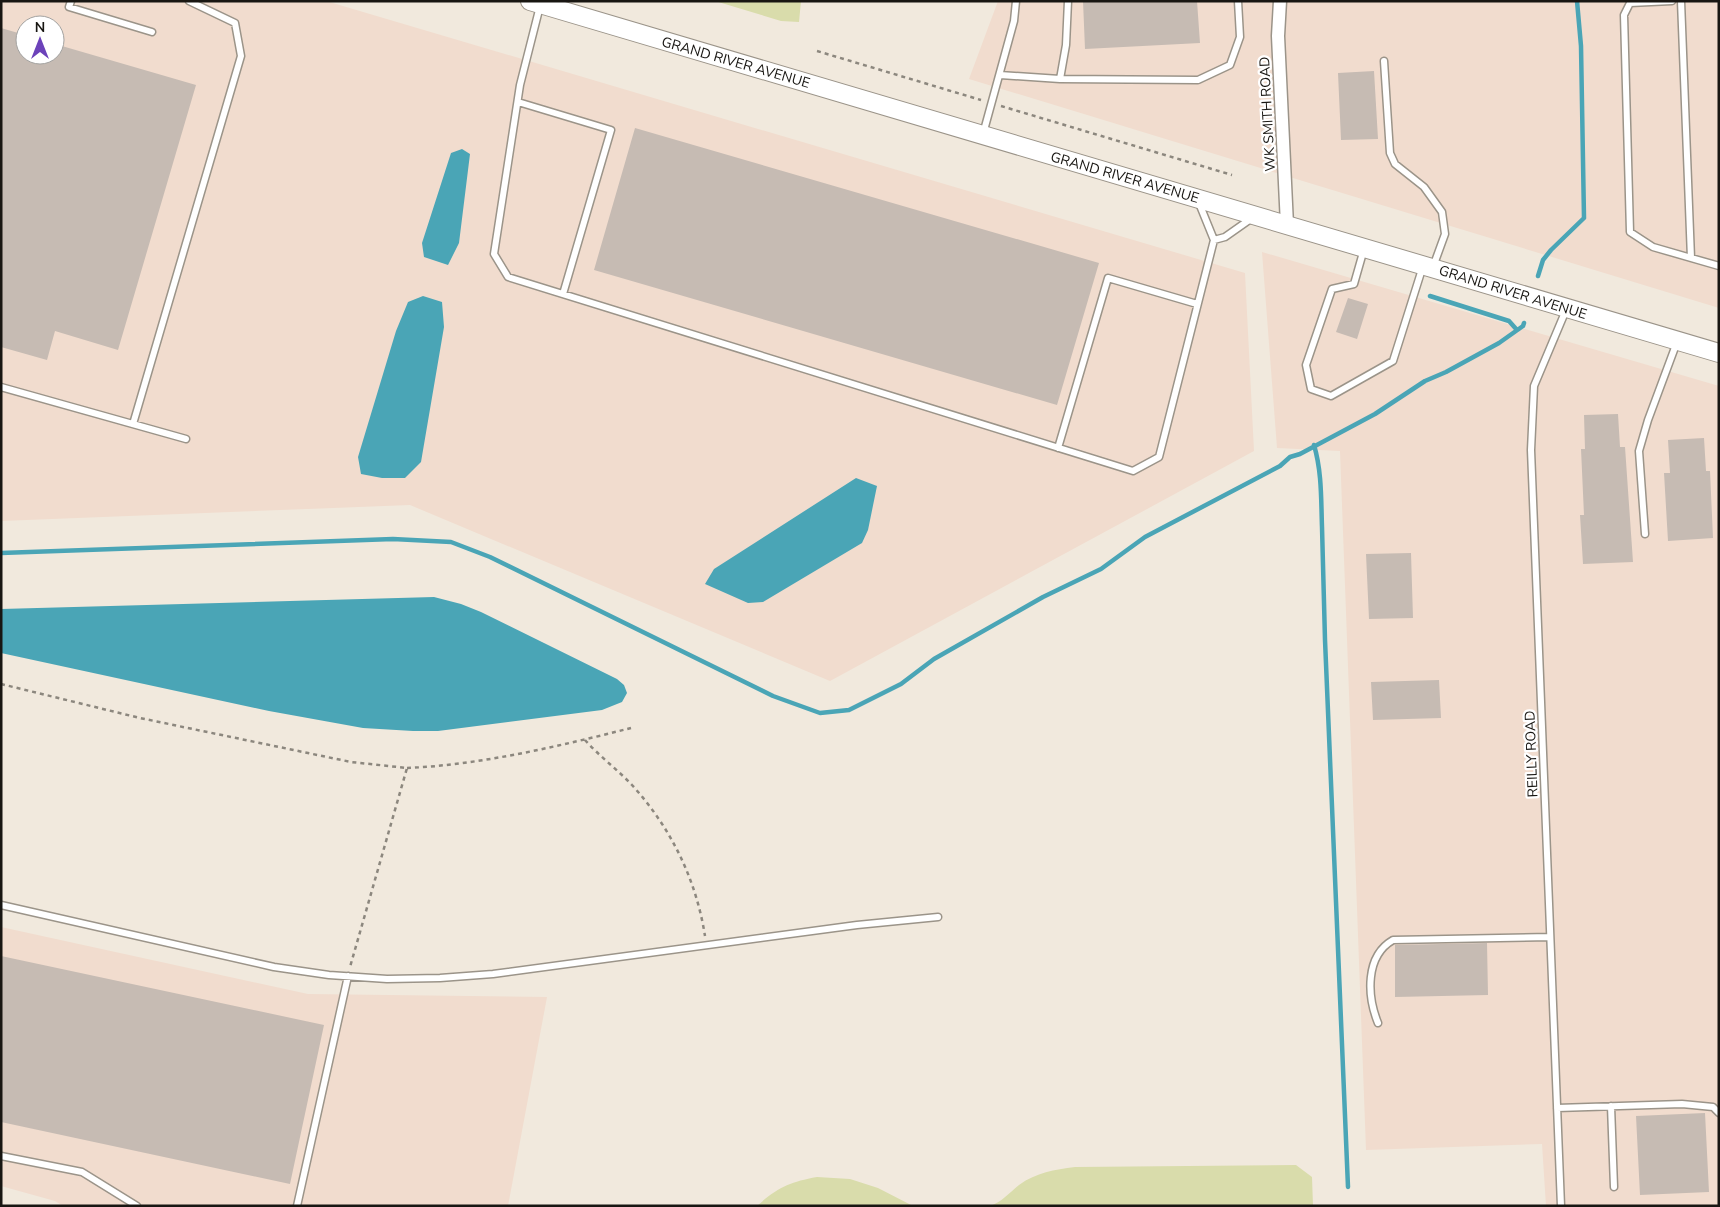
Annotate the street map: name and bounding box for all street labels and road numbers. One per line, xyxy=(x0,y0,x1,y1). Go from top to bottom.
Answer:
street label: GRAND RIVER AVENUE xyxy=(659,32,812,93)
street label: WK SMITH ROAD xyxy=(1255,56,1280,172)
street label: GRAND RIVER AVENUE xyxy=(1048,147,1201,208)
street label: GRAND RIVER AVENUE xyxy=(1437,261,1589,324)
street label: REILLY ROAD xyxy=(1520,710,1543,798)

